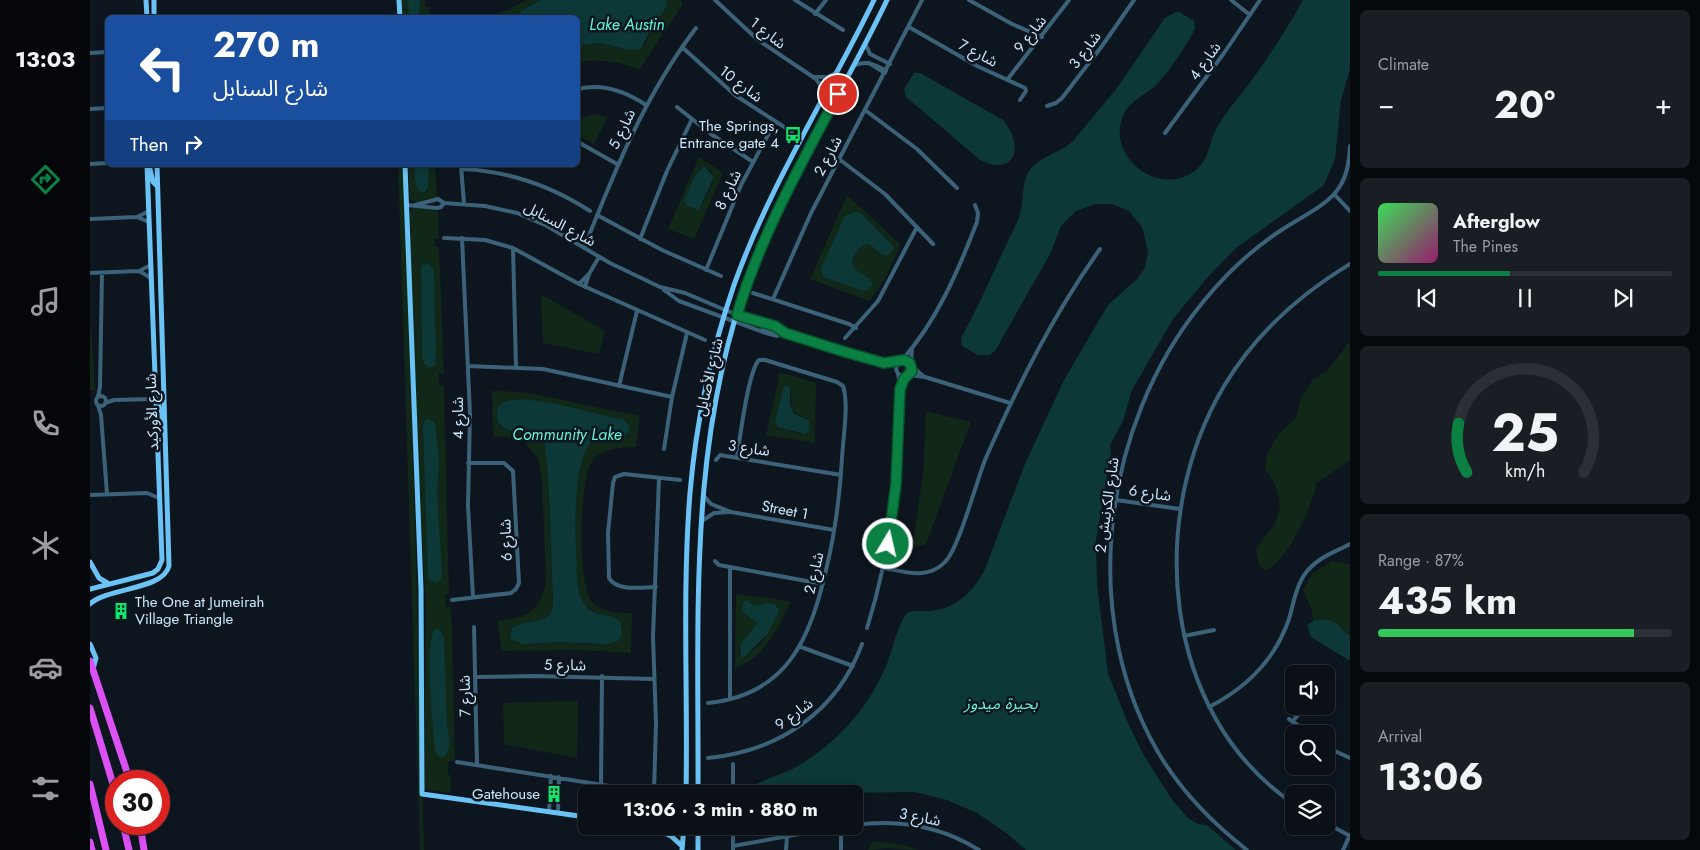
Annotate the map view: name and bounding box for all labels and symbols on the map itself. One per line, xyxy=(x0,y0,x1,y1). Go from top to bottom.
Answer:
street label: شارع 9 xyxy=(1008,10,1053,58)
street label: شارع 1 xyxy=(745,12,791,55)
water label: Lake Austin xyxy=(589,13,665,36)
street label: شارع 3 xyxy=(1064,26,1107,74)
street label: شارع 7 xyxy=(954,34,1002,73)
street label: شارع 4 xyxy=(1184,37,1227,85)
street label: شارع 10 xyxy=(714,60,768,109)
pin xyxy=(817,73,859,115)
street label: شارع 5 xyxy=(603,105,642,153)
place label: The Springs, Entrance gate 4 xyxy=(679,115,779,154)
bus stop icon: The Springs, Entrance gate 4 xyxy=(783,125,803,145)
street label: شارع 2 xyxy=(808,132,849,180)
street label: شارع 8 xyxy=(709,166,748,214)
street label: شارع السنابل xyxy=(520,196,600,253)
street label: شارع الأصايل xyxy=(689,336,730,418)
street label: شارع الأوركيد xyxy=(140,373,165,451)
street label: شارع 4 xyxy=(447,397,470,439)
water label: Community Lake xyxy=(512,423,622,446)
street label: شارع 3 xyxy=(727,434,772,463)
street label: شارع الكرنيش 2 xyxy=(1089,456,1126,554)
street label: شارع 6 xyxy=(1127,479,1173,508)
street label: Street 1 xyxy=(760,495,810,525)
position arrow xyxy=(861,517,913,569)
street label: شارع 6 xyxy=(494,518,519,562)
street label: شارع 2 xyxy=(799,550,831,596)
place label: The One at Jumeirah Village Triangle xyxy=(135,591,264,630)
building icon: The One at Jumeirah Village Triangle xyxy=(111,601,131,621)
street label: شارع 5 xyxy=(544,654,587,677)
street label: شارع 7 xyxy=(454,675,477,717)
water label: بحيرة ميدوز xyxy=(962,692,1038,715)
street label: شارع 9 xyxy=(770,693,818,736)
speed limit sign: 30 xyxy=(105,770,170,835)
place label: Gatehouse xyxy=(472,783,540,805)
building icon: Gatehouse xyxy=(544,784,564,804)
street label: شارع 3 xyxy=(897,802,943,833)

